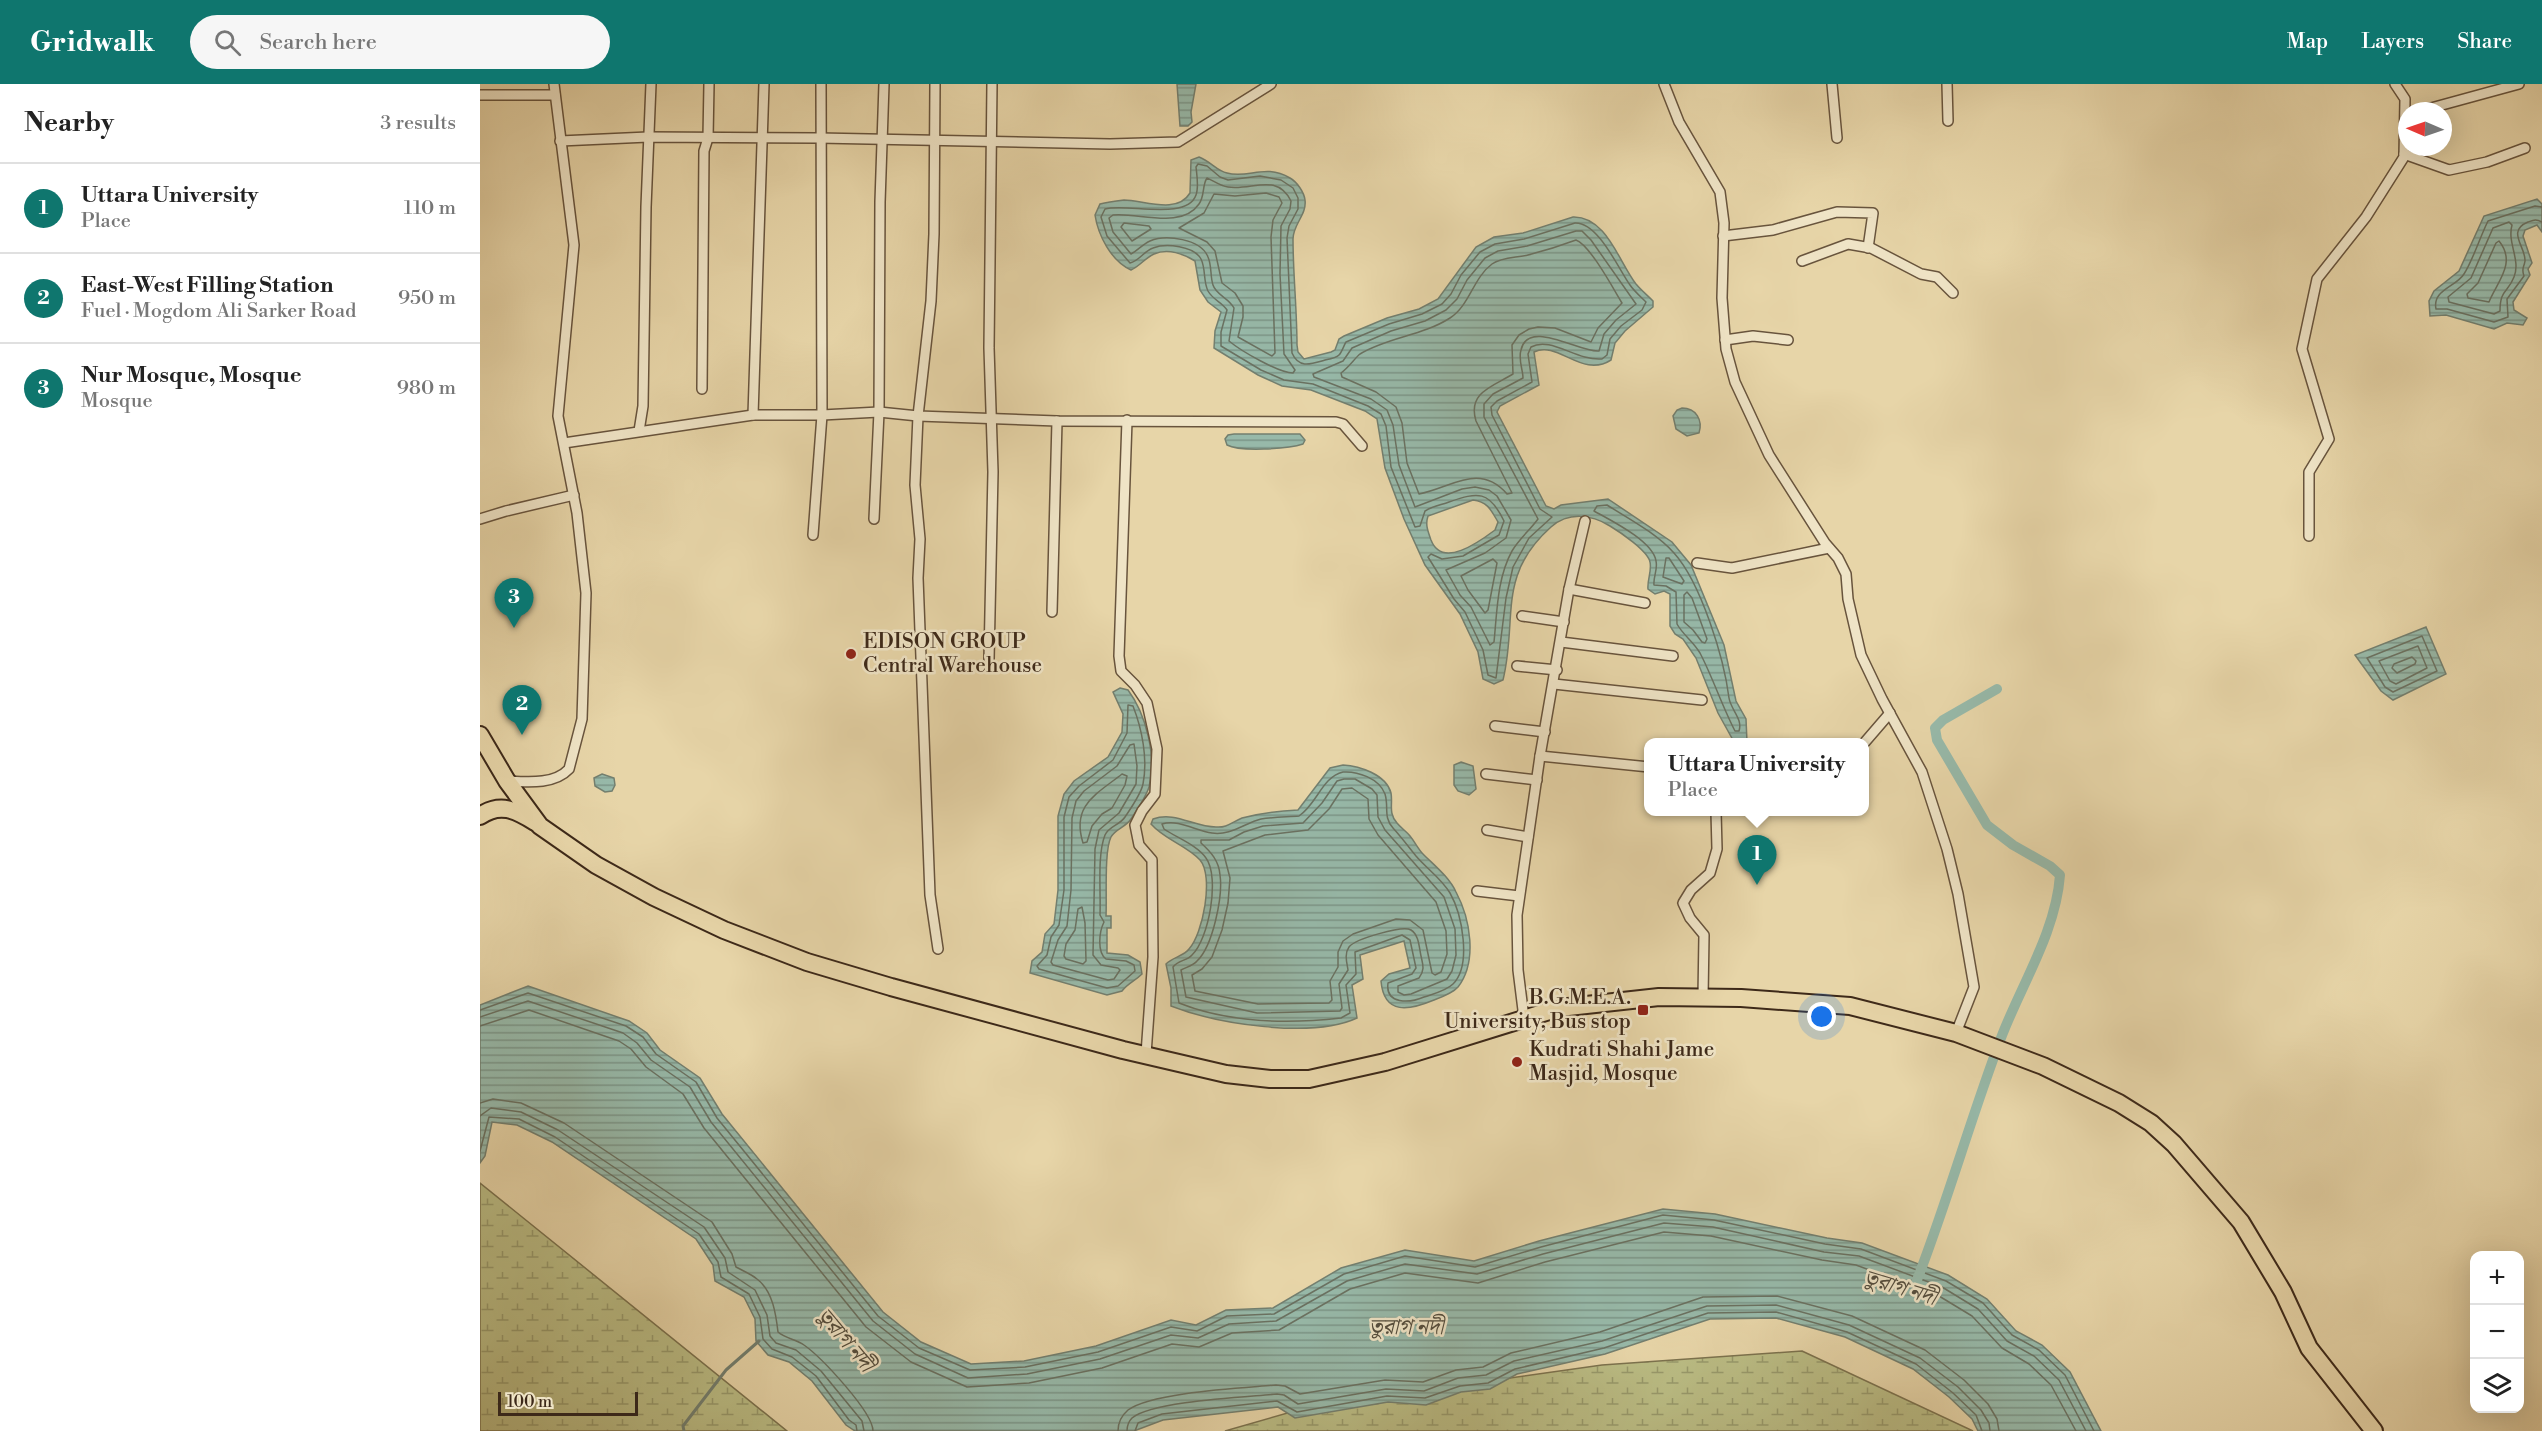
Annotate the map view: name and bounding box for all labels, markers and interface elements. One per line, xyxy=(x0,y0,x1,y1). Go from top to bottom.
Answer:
search box xyxy=(190,15,610,69)
text: Gridwalk xyxy=(30,25,154,60)
icon: search xyxy=(211,26,244,59)
text: Search here xyxy=(259,29,377,56)
text: Map xyxy=(2287,29,2328,55)
text: Layers xyxy=(2361,29,2424,55)
text: Share xyxy=(2457,29,2512,55)
north arrow xyxy=(2398,102,2452,156)
text: Nearby xyxy=(24,107,114,139)
text: 3 results xyxy=(380,111,456,136)
text: Uttara University xyxy=(81,182,258,209)
text: 1 xyxy=(39,196,48,221)
text: 110 m xyxy=(404,196,456,221)
text: Place xyxy=(81,209,131,234)
text: East-West Filling Station xyxy=(81,272,334,299)
text: 2 xyxy=(37,286,50,311)
text: 950 m xyxy=(398,286,456,311)
text: Fuel · Mogdom Ali Sarker Road xyxy=(81,299,356,324)
text: Nur Mosque, Mosque xyxy=(81,362,302,389)
text: 3 xyxy=(37,376,50,401)
text: 980 m xyxy=(397,376,456,401)
text: Mosque xyxy=(81,389,153,414)
pin: 3 xyxy=(495,578,534,628)
place label: EDISON GROUP Central Warehouse xyxy=(863,629,1042,679)
marker: EDISON GROUP Central Warehouse xyxy=(844,647,858,661)
pin: 2 xyxy=(502,686,542,735)
popup xyxy=(1644,738,1869,816)
text: Uttara University xyxy=(1668,751,1845,778)
text: Place xyxy=(1668,778,1718,803)
pin: 1 xyxy=(1738,836,1776,885)
place label: B.G.M.E.A. University, Bus stop xyxy=(1444,985,1631,1035)
your location xyxy=(1807,1002,1836,1031)
marker: B.G.M.E.A. University, Bus stop xyxy=(1636,1003,1650,1017)
place label: Kudrati Shahi Jame Masjid, Mosque xyxy=(1529,1037,1714,1087)
marker: Kudrati Shahi Jame Masjid, Mosque xyxy=(1510,1055,1524,1069)
map controls xyxy=(2470,1251,2524,1413)
button: + xyxy=(2470,1251,2524,1305)
water label: তুরাগ নদী xyxy=(1861,1263,1942,1313)
water label: তুরাগ নদী xyxy=(811,1302,882,1379)
button: − xyxy=(2470,1305,2524,1359)
water label: তুরাগ নদী xyxy=(1369,1313,1446,1341)
button: layers xyxy=(2470,1359,2524,1413)
scale bar xyxy=(498,1389,638,1416)
text: 100 m xyxy=(507,1392,552,1412)

